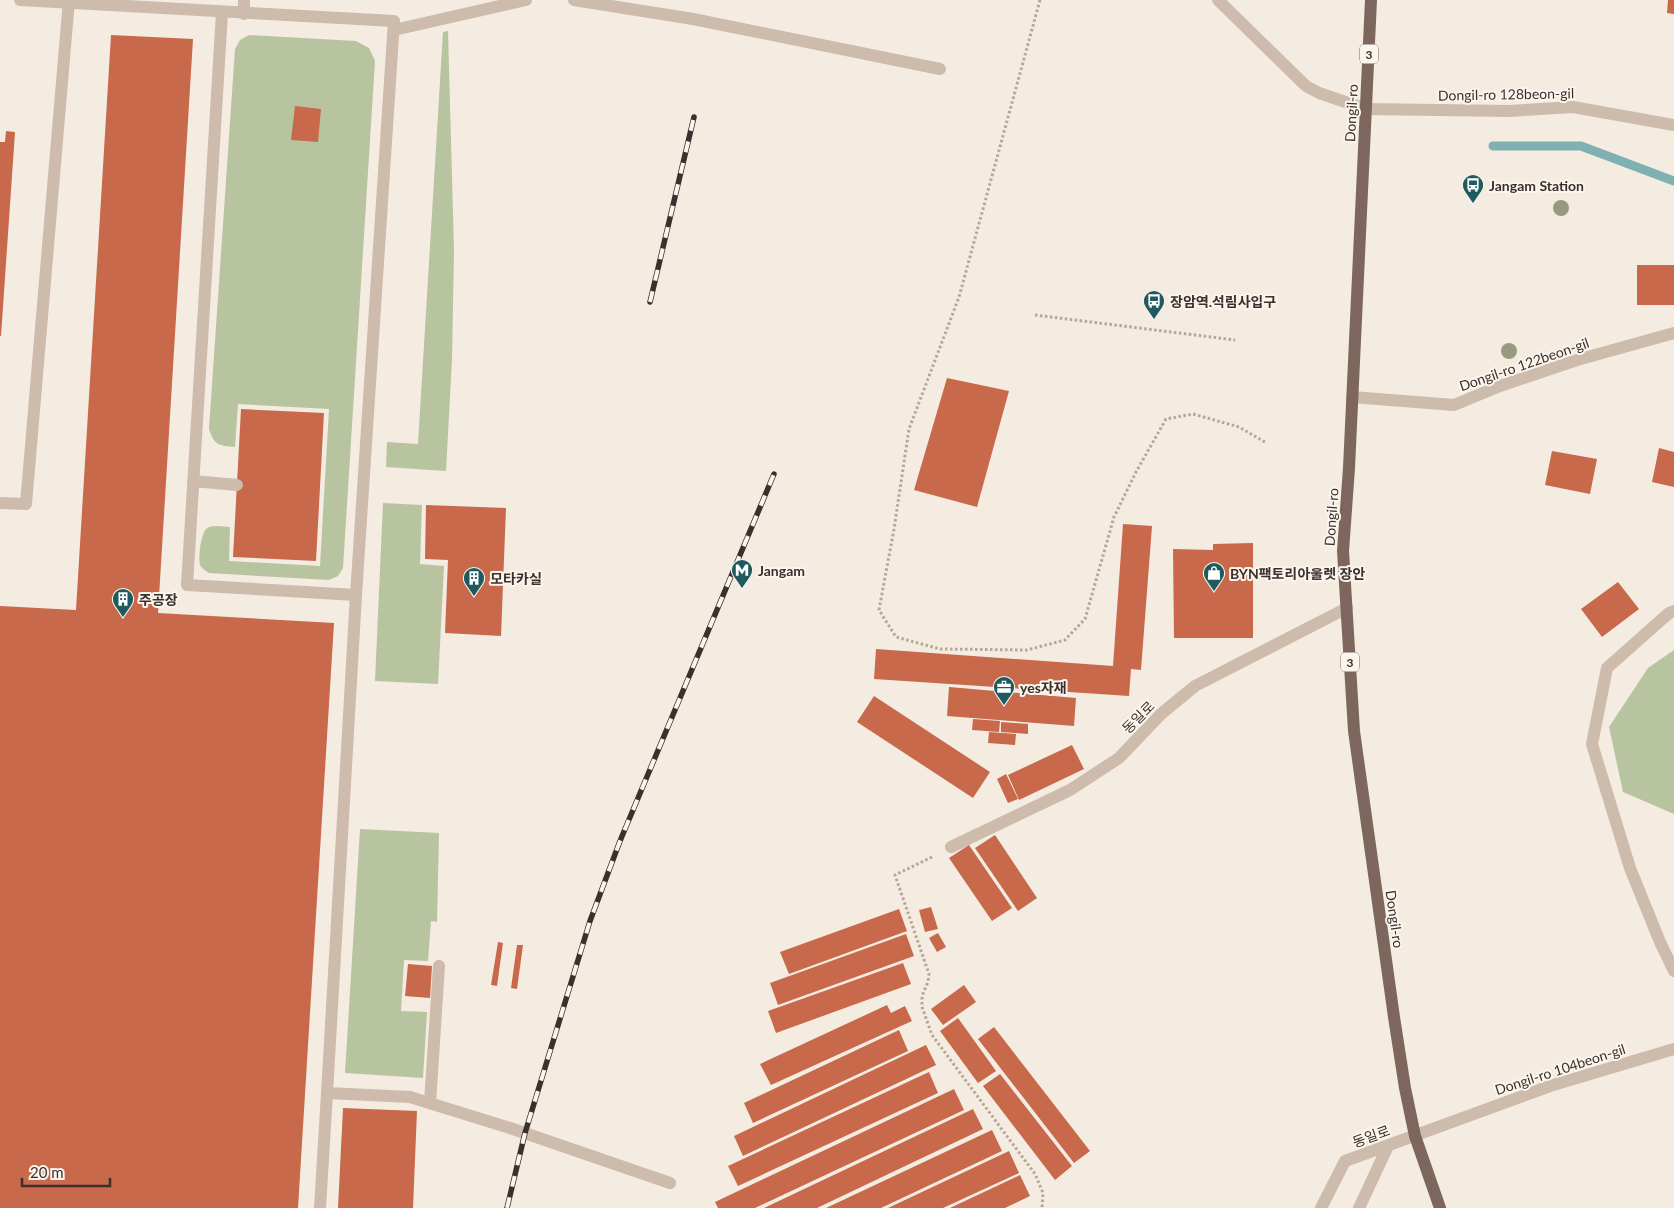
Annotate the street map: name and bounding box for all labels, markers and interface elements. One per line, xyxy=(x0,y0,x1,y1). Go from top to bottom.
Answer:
road number: 3 xyxy=(1360,44,1378,64)
street label: Dongil-ro xyxy=(1341,83,1361,143)
street label: Dongil-ro 128beon-gil xyxy=(1438,84,1574,104)
bus stop icon: Jangam Station xyxy=(1461,173,1485,204)
place label: Jangam Station xyxy=(1489,177,1584,194)
bus stop icon: 장암역.석림사입구 xyxy=(1142,289,1166,320)
place label: 장암역.석림사입구 xyxy=(1170,293,1276,310)
street label: Dongil-ro 122beon-gil xyxy=(1457,334,1591,394)
street label: Dongil-ro xyxy=(1320,487,1342,547)
metro station icon: Jangam xyxy=(730,558,754,589)
shop icon: BYN팩토리아울렛 장안 xyxy=(1202,561,1226,592)
place label: Jangam xyxy=(758,562,805,579)
place label: BYN팩토리아울렛 장안 xyxy=(1230,565,1365,582)
building icon: 모타카실 xyxy=(462,566,486,597)
place label: 모타카실 xyxy=(490,570,542,587)
building icon: 주공장 xyxy=(111,587,135,618)
place label: 주공장 xyxy=(139,591,178,608)
road number: 3 xyxy=(1341,652,1359,672)
office icon: yes자재 xyxy=(992,675,1016,706)
place label: yes자재 xyxy=(1020,679,1067,696)
street label: 동일로 xyxy=(1118,697,1158,737)
street label: Dongil-ro xyxy=(1383,889,1407,949)
street label: Dongil-ro 104beon-gil xyxy=(1493,1040,1627,1098)
street label: 동일로 xyxy=(1350,1121,1392,1151)
scale bar xyxy=(22,1156,110,1188)
text: 20 m xyxy=(30,1163,64,1181)

